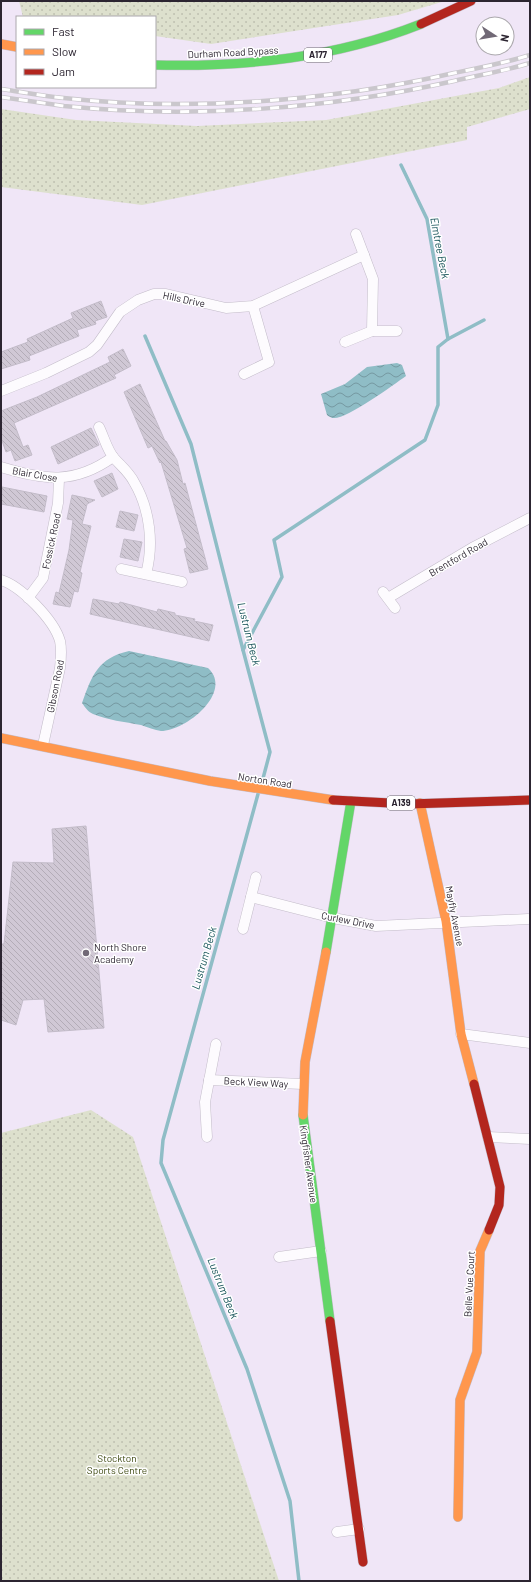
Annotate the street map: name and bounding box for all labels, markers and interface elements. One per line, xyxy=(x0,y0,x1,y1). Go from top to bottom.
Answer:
legend xyxy=(16,16,156,88)
north arrow xyxy=(475,16,515,56)
text: Fast xyxy=(52,24,75,38)
text: N xyxy=(498,33,512,43)
text: Slow xyxy=(52,44,77,58)
street label: Durham Road Bypass xyxy=(187,44,279,60)
road number: A177 xyxy=(304,48,332,62)
text: Jam xyxy=(52,64,75,78)
water label: Elmtree Beck xyxy=(428,216,453,280)
street label: Hills Drive xyxy=(162,289,206,309)
street label: Blair Close xyxy=(11,464,59,484)
street label: Fossick Road xyxy=(39,512,63,570)
street label: Brentford Road xyxy=(426,535,490,579)
water label: Lustrum Beck xyxy=(235,601,264,667)
street label: Gibson Road xyxy=(44,658,66,714)
street label: Norton Road xyxy=(237,770,293,790)
road number: A139 xyxy=(387,796,415,810)
street label: Mayfly Avenue xyxy=(443,885,467,947)
street label: Curlew Drive xyxy=(320,909,376,931)
water label: Lustrum Beck xyxy=(188,924,219,991)
place label: North Shore Academy xyxy=(94,941,147,965)
marker: North Shore Academy xyxy=(81,948,91,958)
street label: Beck View Way xyxy=(223,1074,289,1090)
street label: Kingfisher Avenue xyxy=(298,1124,320,1204)
street label: Belle Vue Court xyxy=(461,1250,477,1317)
water label: Lustrum Beck xyxy=(205,1255,242,1321)
park label: Stockton Sports Centre xyxy=(87,1452,147,1476)

